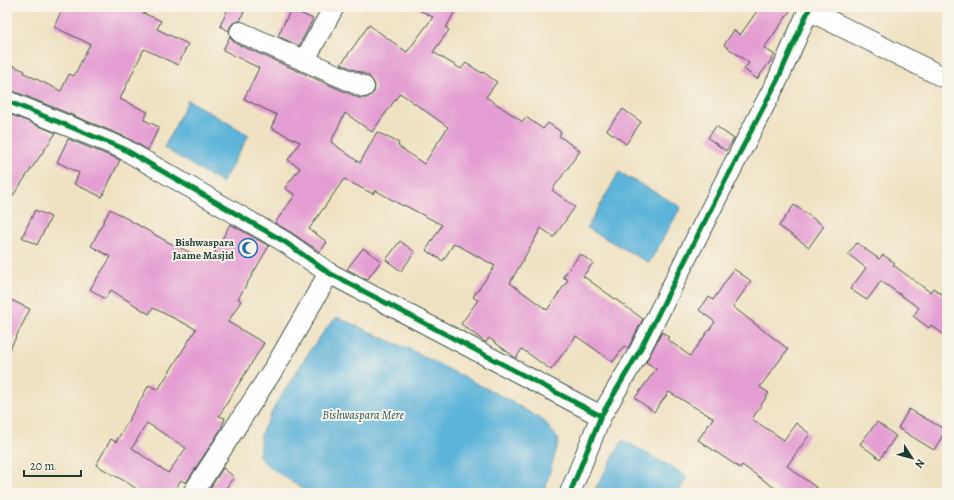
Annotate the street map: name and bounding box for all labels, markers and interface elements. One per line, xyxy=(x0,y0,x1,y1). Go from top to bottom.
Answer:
place label: Bishwaspara Jaame Masjid xyxy=(173,235,235,263)
mosque icon: Bishwaspara Jaame Masjid xyxy=(237,237,259,259)
water label: Bishwaspara Mere xyxy=(322,407,404,423)
north arrow xyxy=(892,438,932,478)
scale bar xyxy=(24,452,81,478)
text: N xyxy=(911,456,928,471)
text: 20 m xyxy=(30,458,54,474)

